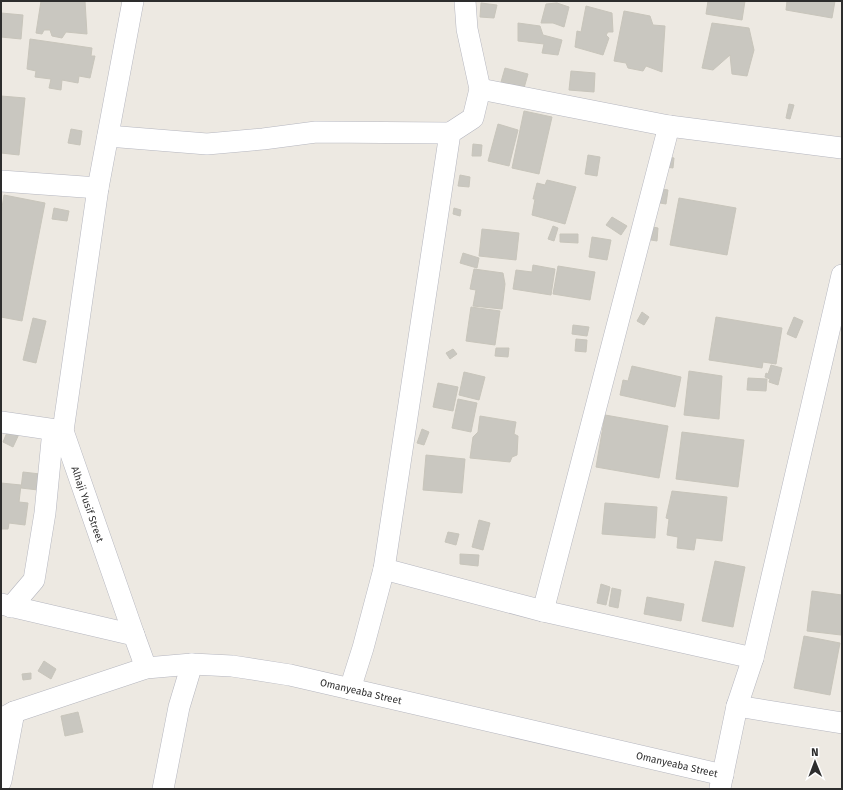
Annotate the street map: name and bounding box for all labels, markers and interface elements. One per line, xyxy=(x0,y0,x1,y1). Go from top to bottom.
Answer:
street label: Alhaji Yusif Street xyxy=(68,465,106,544)
street label: Omanyeaba Street xyxy=(319,677,403,707)
north arrow xyxy=(795,742,835,782)
text: N xyxy=(811,746,819,759)
street label: Omanyeaba Street xyxy=(635,750,719,780)

